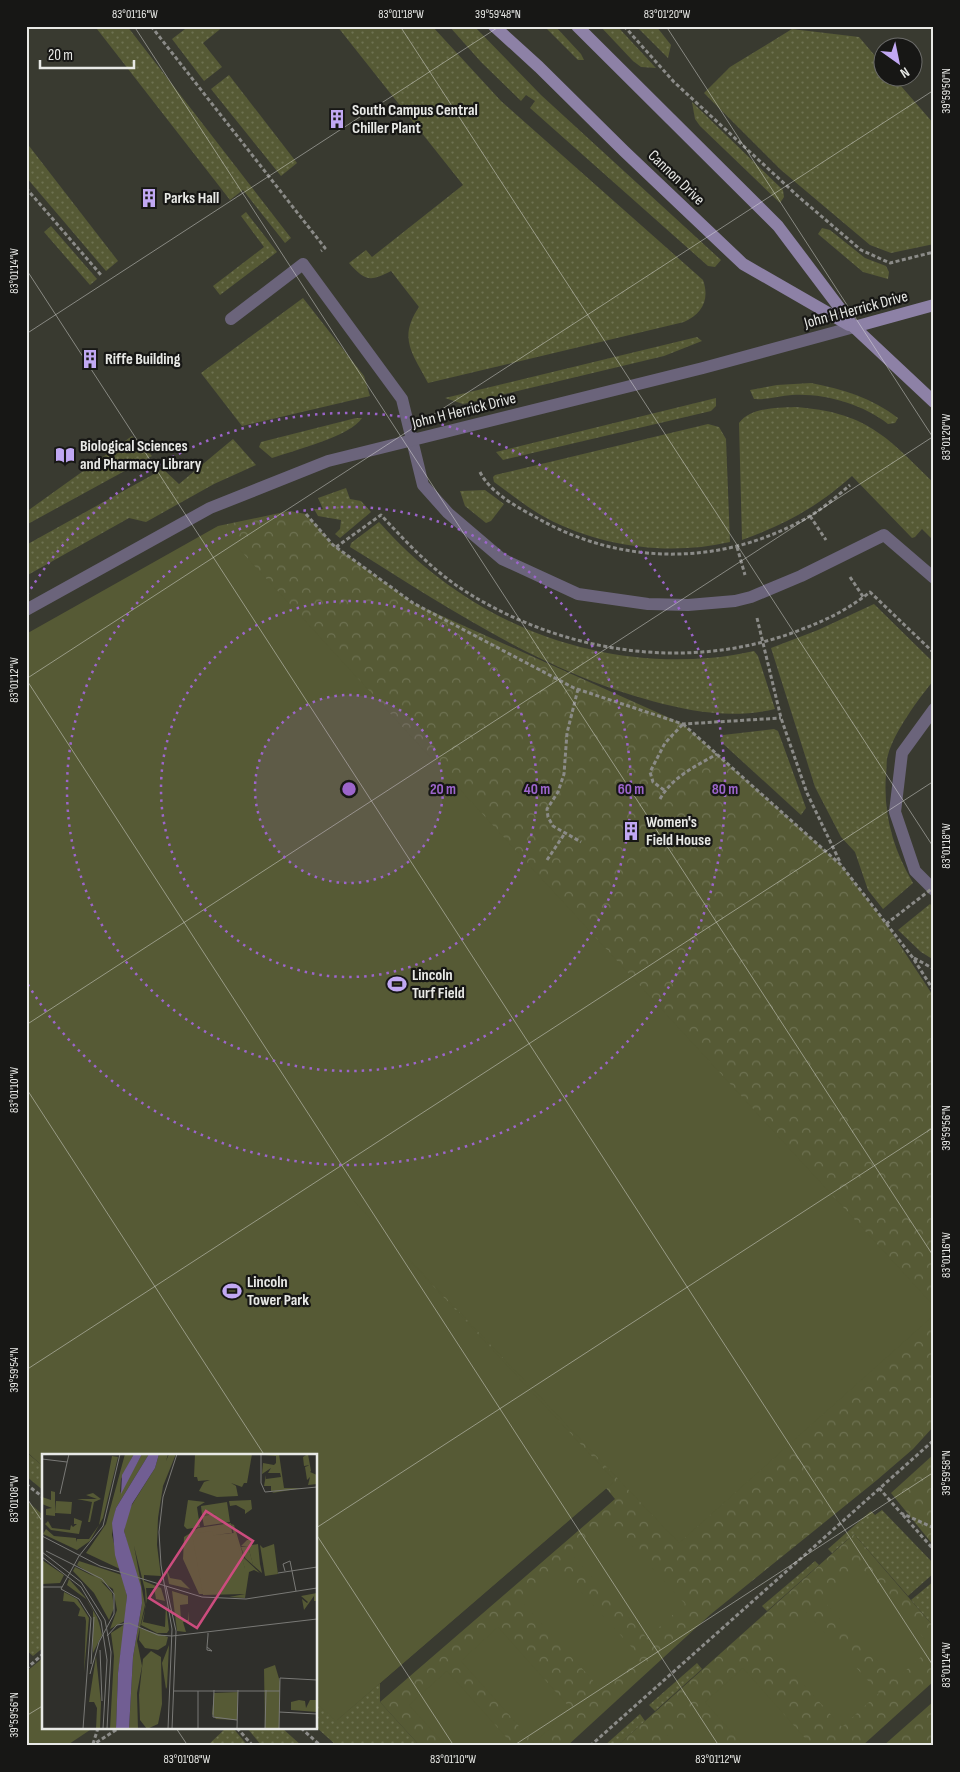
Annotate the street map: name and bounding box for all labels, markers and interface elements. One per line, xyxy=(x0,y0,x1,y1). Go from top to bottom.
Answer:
text: 83°01'16"W xyxy=(112,7,158,22)
text: 83°01'18"W xyxy=(378,7,424,22)
text: 39°59'48"N xyxy=(475,7,521,22)
text: 83°01'20"W xyxy=(644,7,691,22)
scale bar xyxy=(40,38,134,70)
north arrow xyxy=(872,38,922,88)
text: 20 m xyxy=(48,46,73,65)
text: N xyxy=(897,63,913,82)
text: 39°59'50"N xyxy=(939,68,954,114)
place label: South Campus Central Chiller Plant xyxy=(352,101,478,138)
building icon: South Campus Central Chiller Plant xyxy=(326,108,348,130)
street label: Cannon Drive xyxy=(644,146,708,210)
building icon: Parks Hall xyxy=(138,187,160,209)
place label: Parks Hall xyxy=(164,189,219,208)
text: 83°01'14"W xyxy=(7,248,22,294)
street label: John H Herrick Drive xyxy=(801,287,910,333)
building icon: Riffe Building xyxy=(79,348,101,370)
place label: Riffe Building xyxy=(105,350,181,369)
street label: John H Herrick Drive xyxy=(409,389,518,433)
text: 83°01'20"W xyxy=(939,413,954,460)
place label: Biological Sciences and Pharmacy Library xyxy=(80,437,202,474)
library icon: Biological Sciences and Pharmacy Library xyxy=(54,444,76,466)
text: 83°01'12"W xyxy=(7,657,22,703)
centre of rings xyxy=(340,780,358,798)
text: 20 m xyxy=(430,780,456,799)
text: 40 m xyxy=(524,780,550,799)
text: 60 m xyxy=(618,780,644,799)
text: 80 m xyxy=(712,780,738,799)
place label: Women's Field House xyxy=(646,813,711,850)
building icon: Women's Field House xyxy=(620,820,642,842)
text: 83°01'18"W xyxy=(939,823,954,869)
place label: Lincoln Turf Field xyxy=(412,966,465,1003)
sports icon: Lincoln Turf Field xyxy=(386,973,408,995)
text: 83°01'10"W xyxy=(7,1067,22,1113)
text: 39°59'56"N xyxy=(939,1105,954,1151)
text: 83°01'16"W xyxy=(939,1232,954,1278)
place label: Lincoln Tower Park xyxy=(247,1273,309,1310)
sports icon: Lincoln Tower Park xyxy=(221,1280,243,1302)
text: 39°59'54"N xyxy=(7,1347,22,1393)
text: 39°59'58"N xyxy=(939,1450,954,1496)
inset map xyxy=(42,1454,318,1730)
text: 83°01'08"W xyxy=(7,1475,22,1522)
text: 83°01'14"W xyxy=(939,1642,954,1688)
text: 39°59'56"N xyxy=(7,1692,22,1738)
text: 83°01'08"W xyxy=(164,1752,211,1767)
text: 83°01'10"W xyxy=(430,1752,476,1767)
text: 83°01'12"W xyxy=(695,1752,741,1767)

